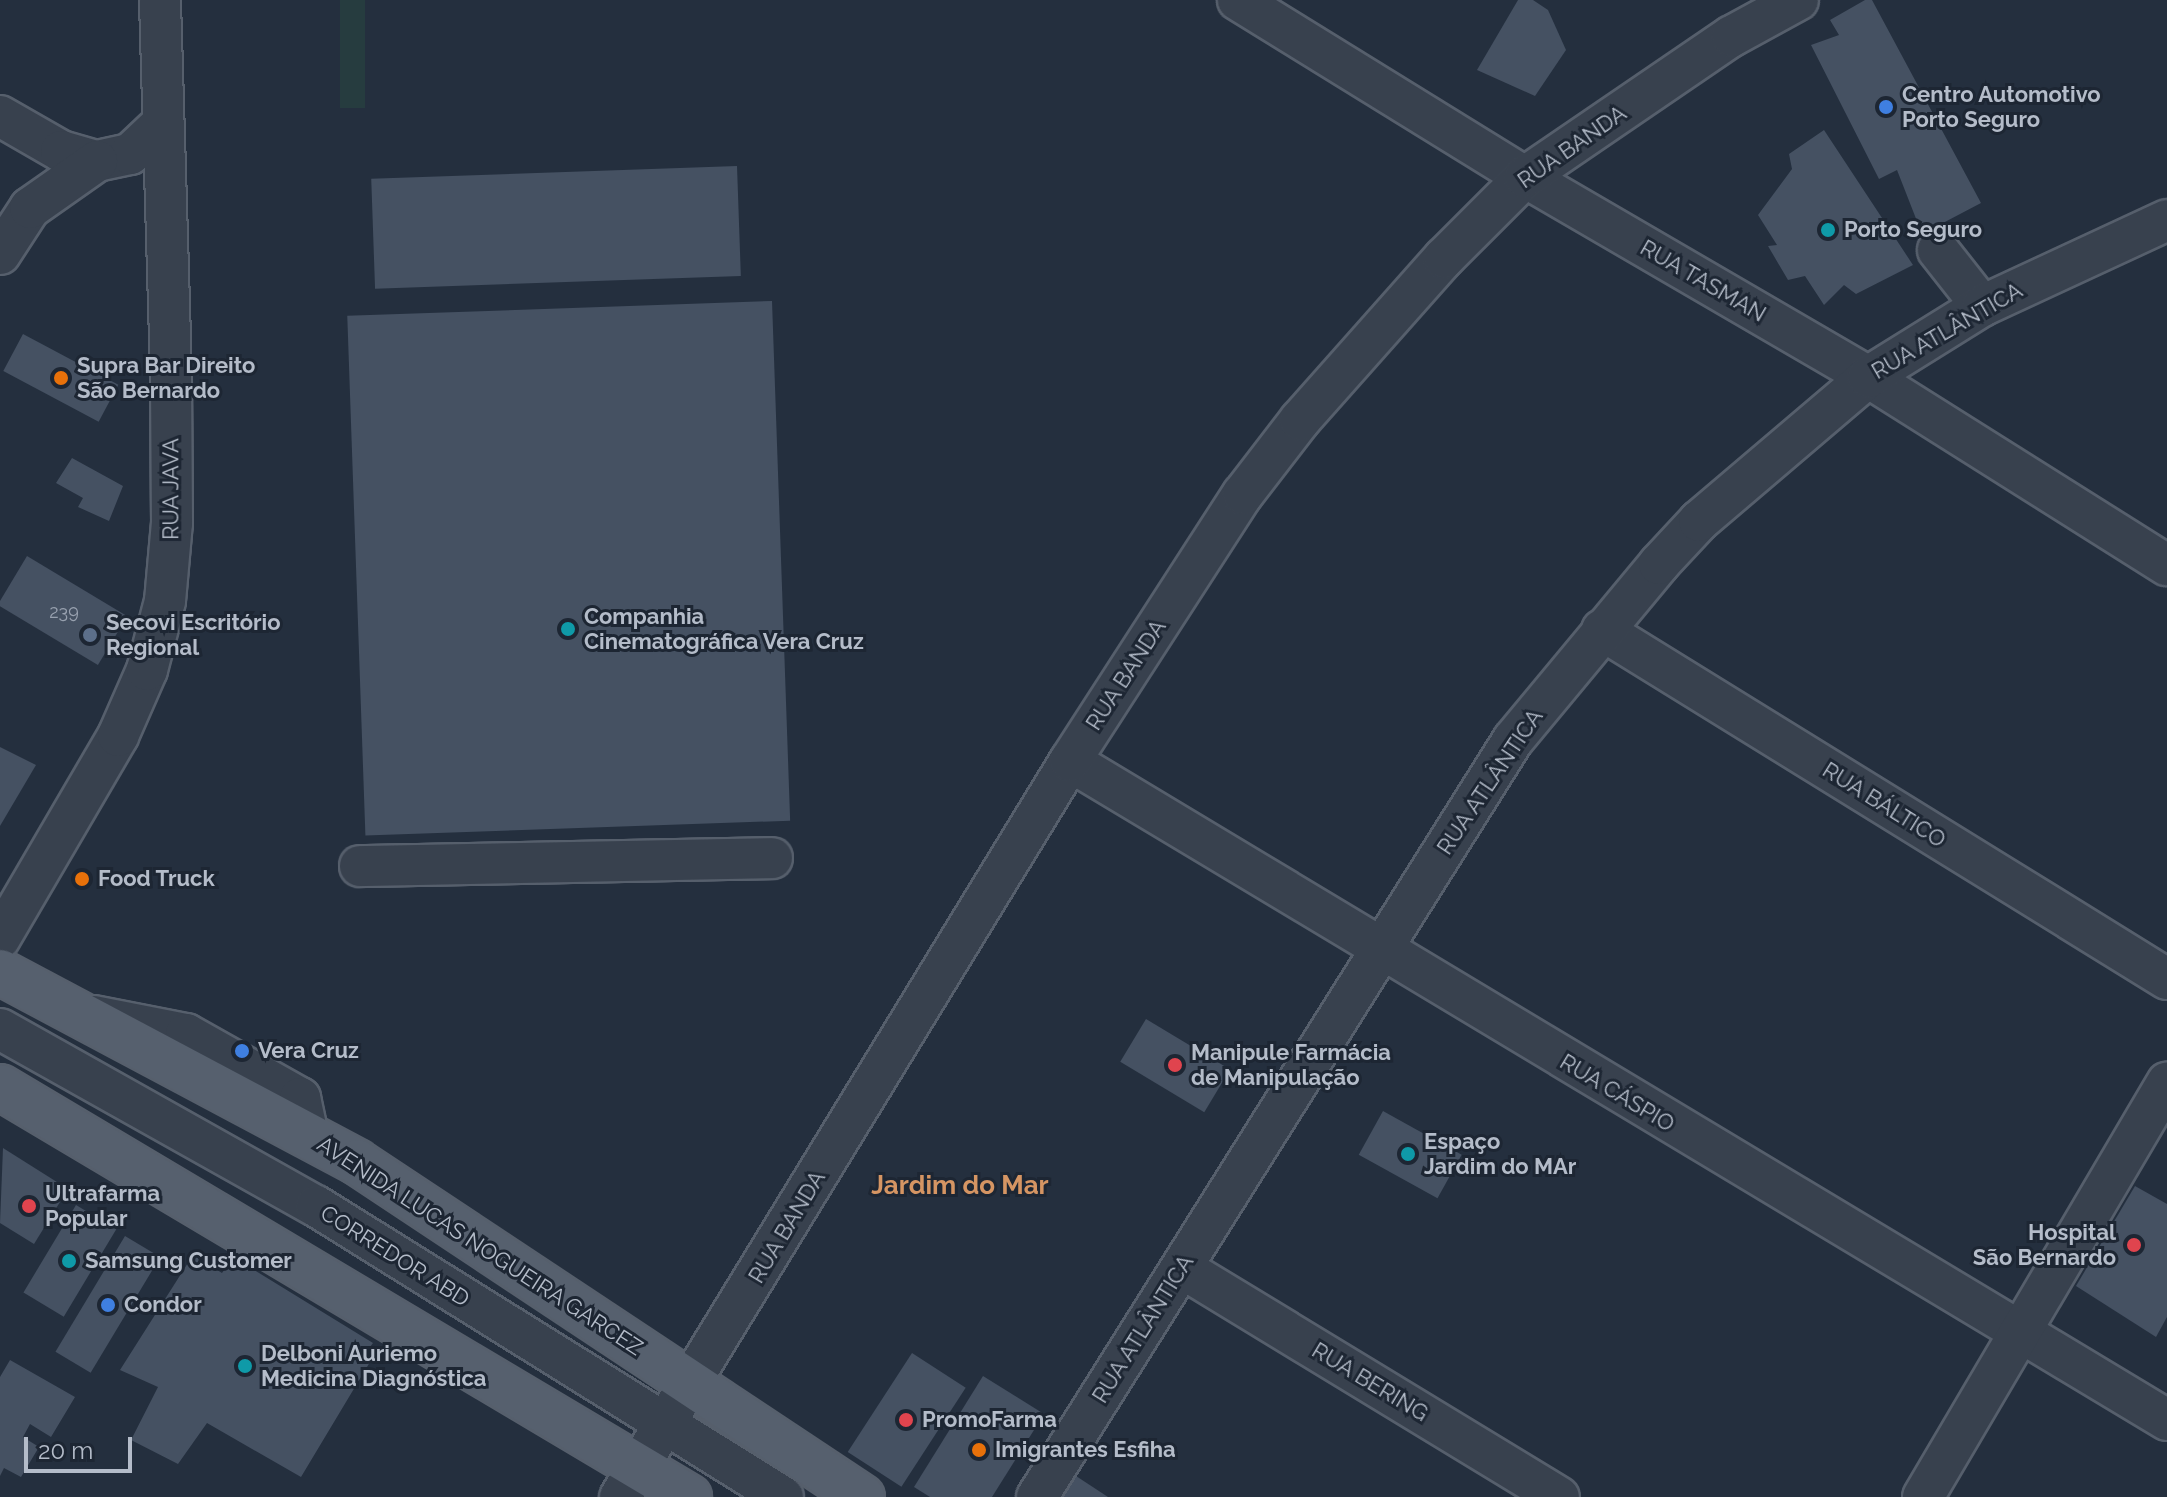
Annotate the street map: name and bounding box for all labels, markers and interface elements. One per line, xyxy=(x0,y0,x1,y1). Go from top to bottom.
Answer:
place label: Centro Automotivo Porto Seguro xyxy=(1902,81,2101,132)
marker: Centro Automotivo Porto Seguro xyxy=(1877,98,1895,116)
street label: RUA BANDA xyxy=(1512,100,1632,194)
place label: Porto Seguro xyxy=(1844,217,1982,243)
marker: Porto Seguro xyxy=(1819,221,1837,239)
street label: RUA TASMAN xyxy=(1635,234,1771,328)
street label: RUA ATLÂNTICA xyxy=(1866,277,2028,385)
place label: Supra Bar Direito São Bernardo xyxy=(77,352,256,404)
marker: Supra Bar Direito São Bernardo xyxy=(52,369,70,387)
street label: RUA JAVA xyxy=(158,437,184,541)
house number: 239 xyxy=(49,601,79,623)
place label: Companhia Cinematográfica Vera Cruz xyxy=(584,603,865,654)
place label: Secovi Escritório Regional xyxy=(106,609,281,660)
street label: RUA BANDA xyxy=(1080,615,1172,735)
marker: Companhia Cinematográfica Vera Cruz xyxy=(559,620,577,638)
marker: Secovi Escritório Regional xyxy=(81,626,99,644)
street label: RUA ATLÂNTICA xyxy=(1431,704,1549,860)
street label: RUA BÁLTICO xyxy=(1817,757,1951,853)
place label: Food Truck xyxy=(98,866,215,892)
marker: Food Truck xyxy=(73,870,91,888)
place label: Vera Cruz xyxy=(258,1038,359,1064)
place label: Manipule Farmácia de Manipulação xyxy=(1191,1039,1391,1090)
marker: Vera Cruz xyxy=(233,1042,251,1060)
street label: RUA CÁSPIO xyxy=(1555,1048,1679,1138)
marker: Manipule Farmácia de Manipulação xyxy=(1166,1056,1184,1074)
place label: Espaço Jardim do MAr xyxy=(1424,1128,1576,1180)
street label: AVENIDA LUCAS NOGUEIRA GARCEZ xyxy=(312,1130,648,1362)
marker: Espaço Jardim do MAr xyxy=(1399,1145,1417,1163)
street label: RUA BANDA xyxy=(743,1166,831,1288)
district label: Jardim do Mar xyxy=(871,1170,1049,1202)
place label: Ultrafarma Popular xyxy=(45,1180,160,1232)
marker: Ultrafarma Popular xyxy=(20,1197,38,1215)
street label: CORREDOR ABD xyxy=(315,1199,475,1313)
place label: Hospital São Bernardo xyxy=(1973,1219,2116,1270)
marker: Hospital São Bernardo xyxy=(2123,1234,2145,1256)
place label: Samsung Customer xyxy=(85,1248,292,1274)
street label: RUA ATLÂNTICA xyxy=(1087,1250,1199,1408)
marker: Samsung Customer xyxy=(60,1252,78,1270)
place label: Condor xyxy=(124,1292,202,1318)
marker: Condor xyxy=(99,1296,117,1314)
street label: RUA BERING xyxy=(1307,1337,1433,1427)
place label: Delboni Auriemo Medicina Diagnóstica xyxy=(261,1340,486,1392)
marker: Delboni Auriemo Medicina Diagnóstica xyxy=(236,1357,254,1375)
place label: PromoFarma xyxy=(922,1407,1057,1433)
marker: PromoFarma xyxy=(897,1411,915,1429)
scale bar xyxy=(28,1421,136,1471)
text: 20 m xyxy=(38,1436,93,1465)
place label: Imigrantes Esfiha xyxy=(995,1437,1176,1463)
marker: Imigrantes Esfiha xyxy=(970,1441,988,1459)

